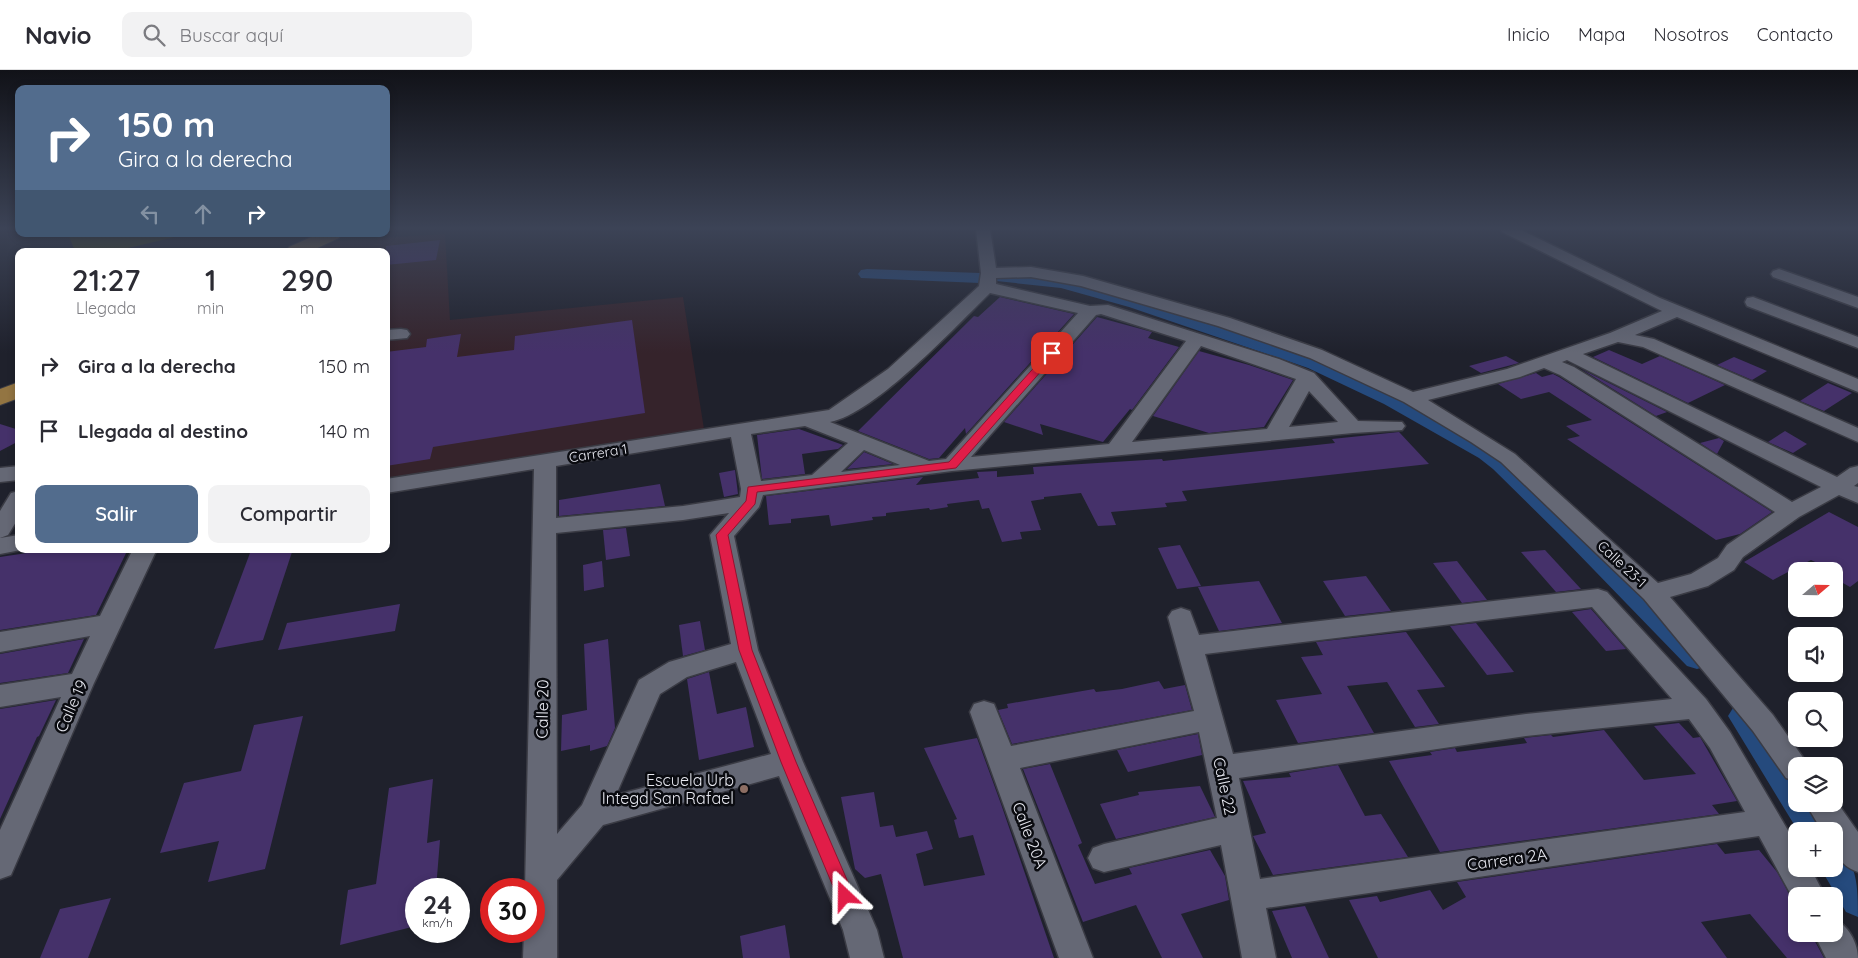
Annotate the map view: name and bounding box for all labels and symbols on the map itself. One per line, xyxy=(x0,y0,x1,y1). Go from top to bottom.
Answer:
pin xyxy=(1031,332,1073,374)
street label: Carrera 1 xyxy=(568,440,628,466)
street label: Calle 23-1 xyxy=(1594,537,1650,591)
north arrow xyxy=(1788,562,1842,618)
street label: Calle 19 xyxy=(51,676,91,735)
street label: Calle 20 xyxy=(531,679,553,739)
street label: Calle 22 xyxy=(1209,755,1241,817)
place label: Escuela Urb Integd San Rafael xyxy=(602,770,734,808)
marker: Escuela Urb Integd San Rafael xyxy=(738,783,750,795)
street label: Calle 20A xyxy=(1008,799,1052,871)
street label: Carrera 2A xyxy=(1466,844,1548,874)
position arrow xyxy=(818,869,870,921)
speed limit sign: 30 xyxy=(480,878,545,943)

